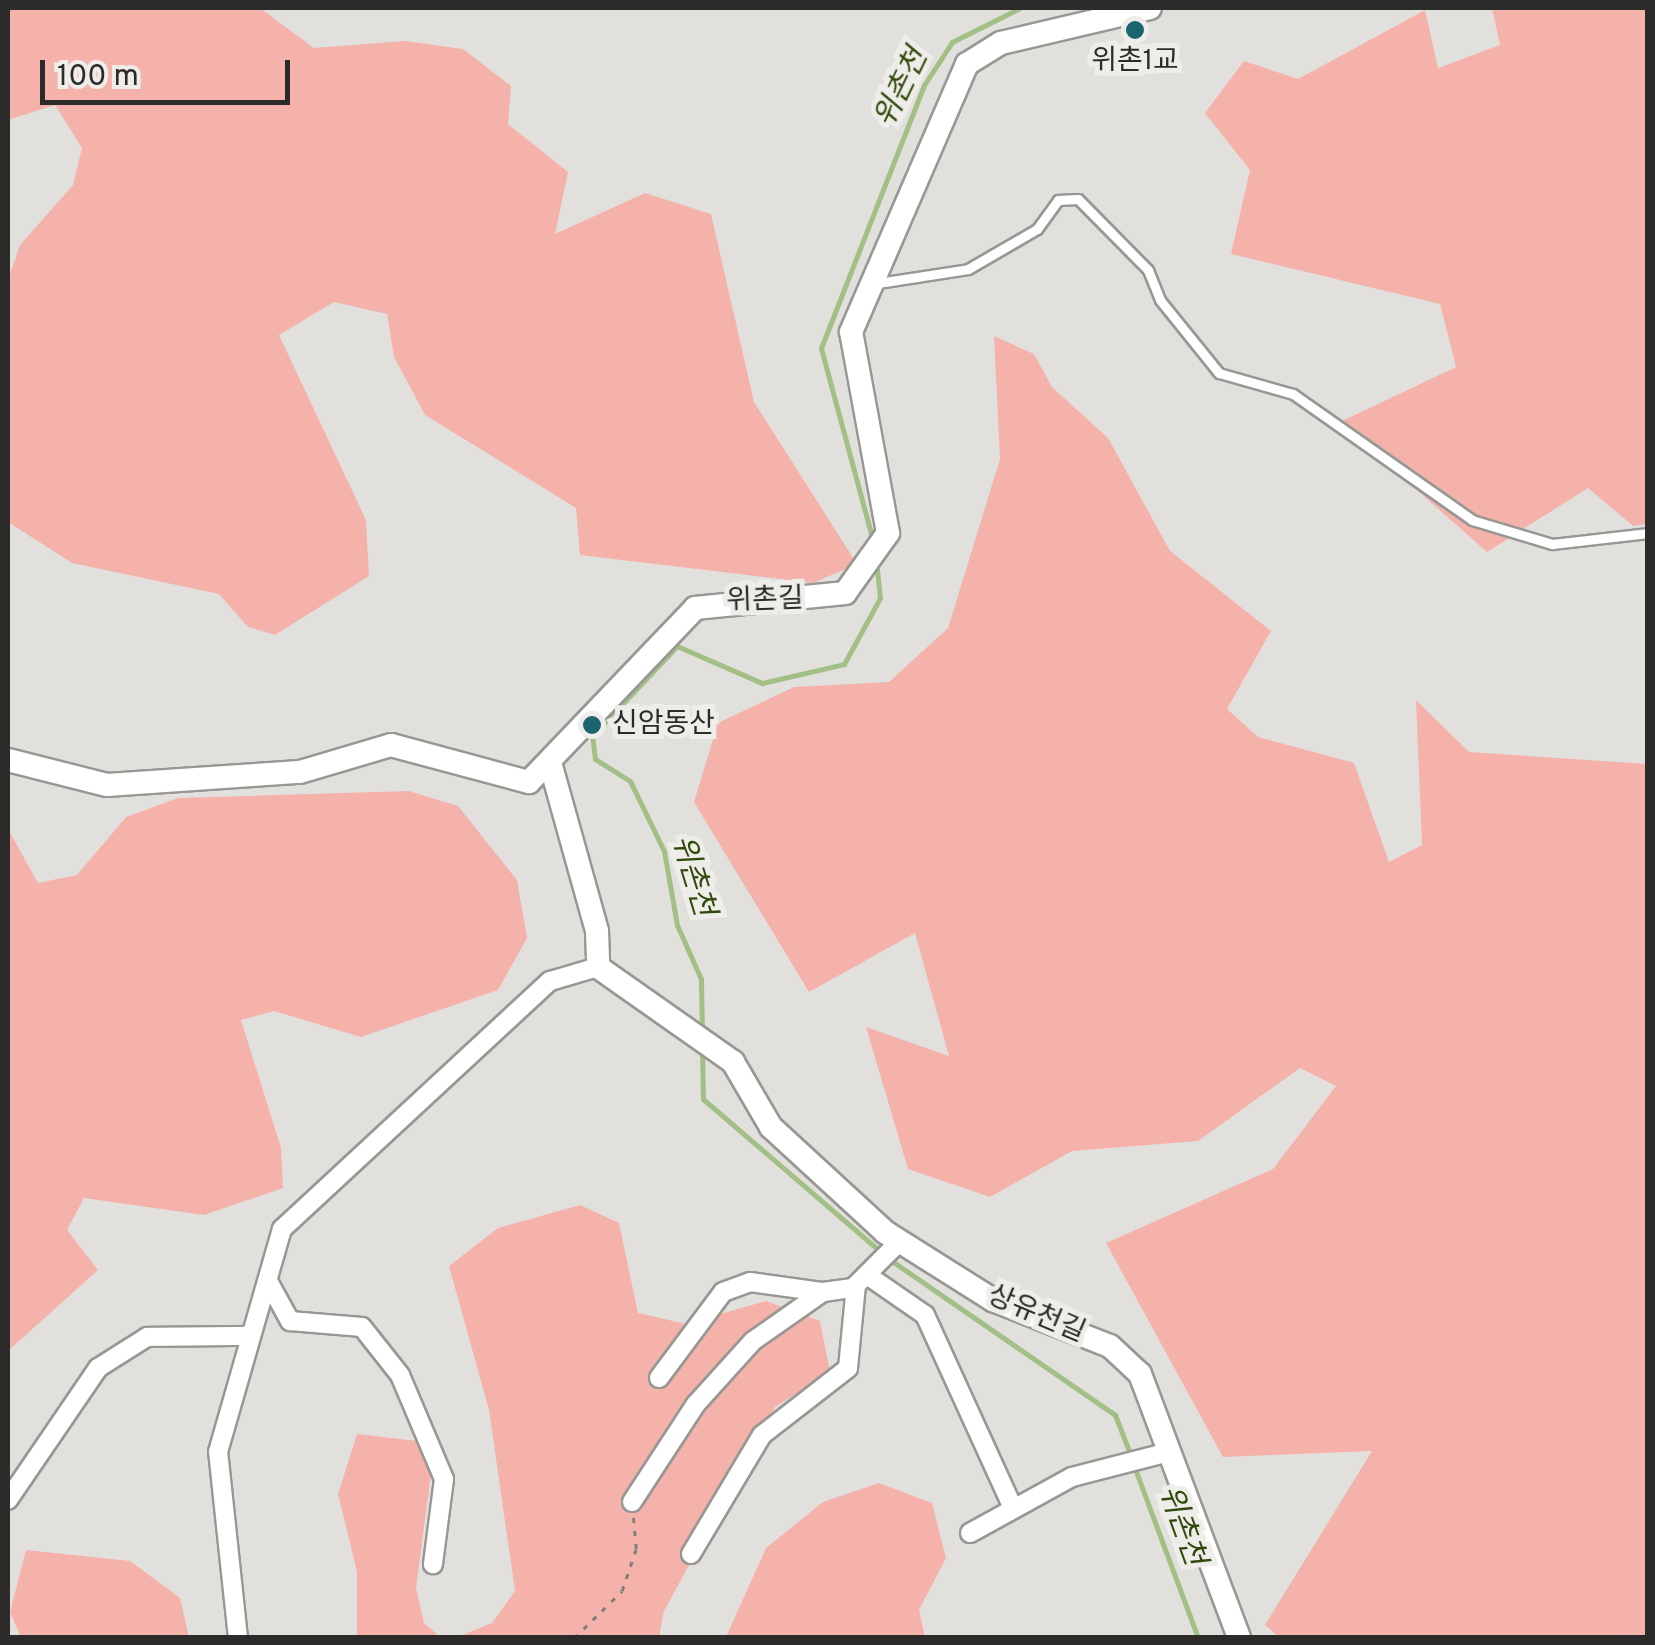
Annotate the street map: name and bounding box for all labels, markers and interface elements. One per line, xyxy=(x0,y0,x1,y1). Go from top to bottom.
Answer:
marker: 위촌1교 xyxy=(1124,19,1146,41)
scale bar xyxy=(45,40,295,102)
water label: 위촌천 xyxy=(869,44,937,134)
place label: 위촌1교 xyxy=(1091,45,1179,79)
text: 100 m xyxy=(57,59,139,96)
street label: 위촌길 xyxy=(726,583,804,619)
place label: 신암동산 xyxy=(612,708,715,742)
marker: 신암동산 xyxy=(581,714,603,736)
water label: 위촌천 xyxy=(662,831,720,921)
street label: 상유천길 xyxy=(982,1279,1090,1351)
water label: 위촌천 xyxy=(1149,1481,1211,1571)

